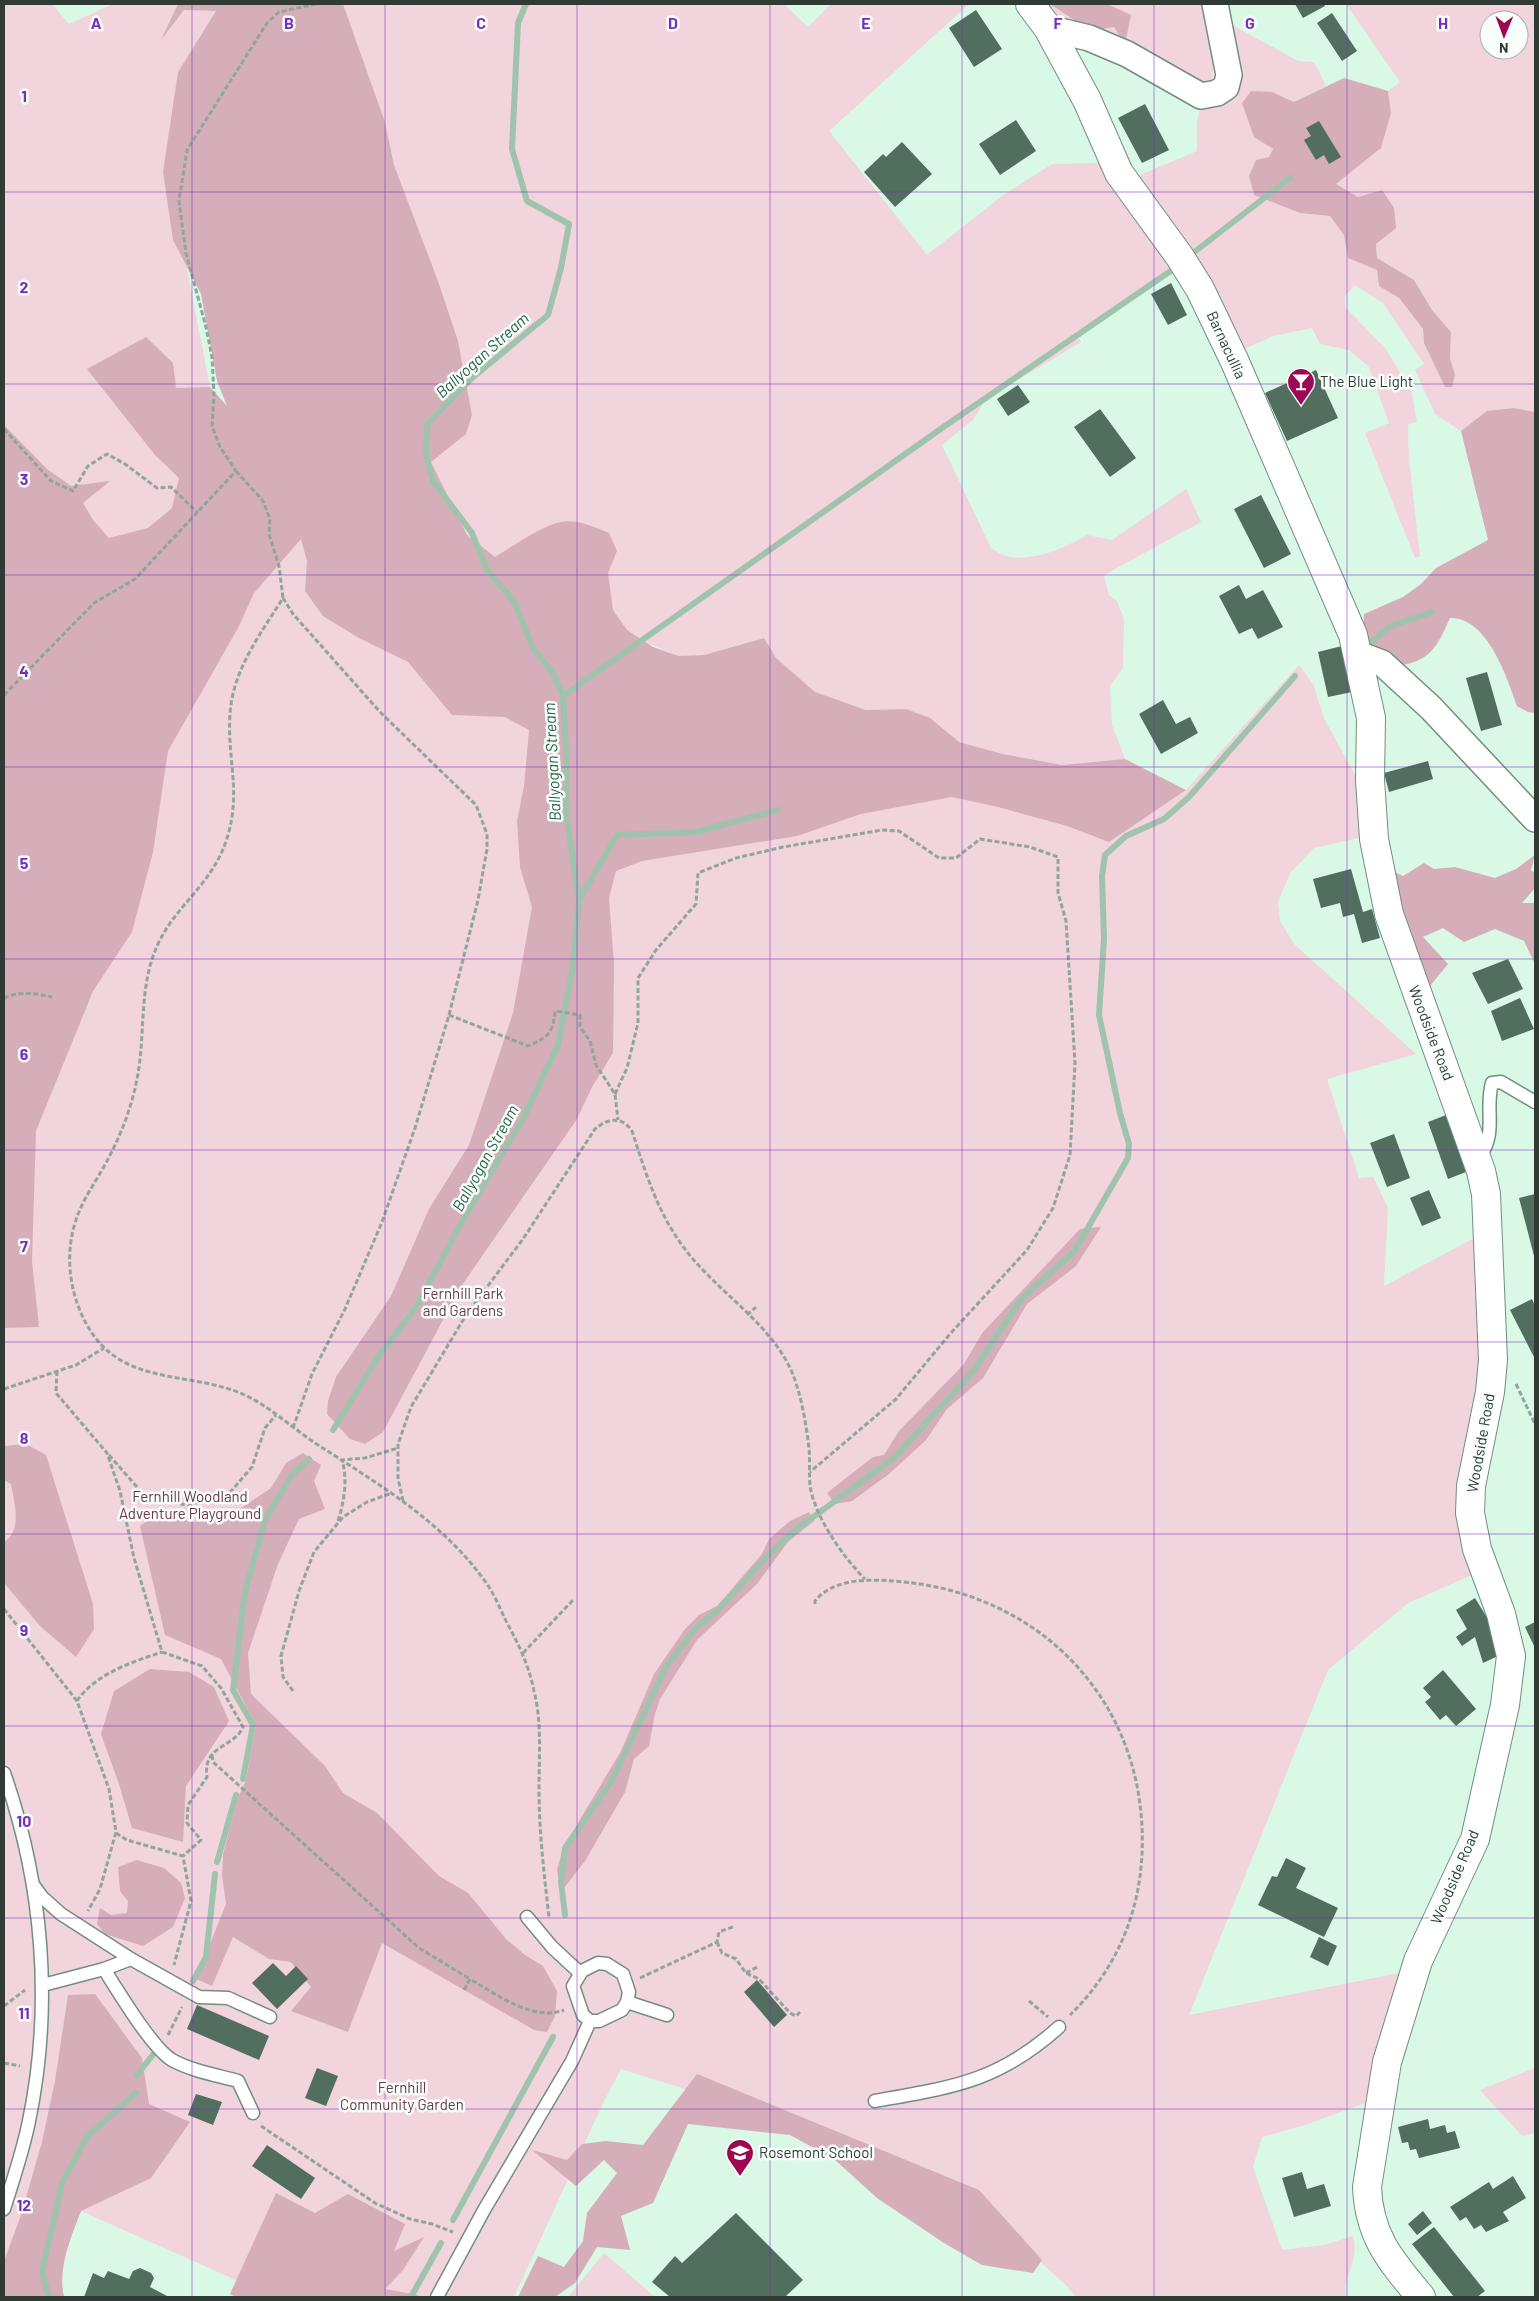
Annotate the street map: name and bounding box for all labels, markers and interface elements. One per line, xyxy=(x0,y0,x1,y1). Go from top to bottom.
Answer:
north arrow xyxy=(1479,10,1529,60)
text: A xyxy=(91,13,102,32)
text: B xyxy=(284,13,294,32)
text: C xyxy=(476,13,486,32)
text: D xyxy=(668,13,678,32)
text: E xyxy=(861,13,871,32)
text: F xyxy=(1054,13,1063,32)
text: G xyxy=(1245,13,1255,32)
text: H xyxy=(1438,13,1448,32)
text: N xyxy=(1499,40,1509,57)
text: 1 xyxy=(21,86,27,105)
text: 2 xyxy=(20,277,29,296)
water label: Ballyogan Stream xyxy=(431,308,532,401)
street label: Barnacullia xyxy=(1203,308,1250,381)
bar icon: The Blue Light xyxy=(1286,367,1316,406)
place label: The Blue Light xyxy=(1320,372,1413,390)
text: 3 xyxy=(20,469,28,488)
text: 4 xyxy=(19,661,29,680)
water label: Ballyogan Stream xyxy=(539,702,564,822)
text: 5 xyxy=(20,853,29,872)
street label: Woodside Road xyxy=(1406,983,1458,1083)
text: 6 xyxy=(20,1044,29,1063)
water label: Ballyogan Stream xyxy=(448,1101,522,1214)
text: 7 xyxy=(20,1236,28,1255)
park label: Fernhill Park and Gardens xyxy=(423,1284,504,1319)
street label: Woodside Road xyxy=(1462,1392,1498,1494)
text: 8 xyxy=(20,1428,29,1447)
park label: Fernhill Woodland Adventure Playground xyxy=(119,1487,261,1522)
text: 9 xyxy=(20,1620,28,1639)
text: 10 xyxy=(17,1811,31,1830)
street label: Woodside Road xyxy=(1426,1827,1482,1926)
text: 11 xyxy=(18,2003,30,2022)
park label: Fernhill Community Garden xyxy=(340,2078,464,2113)
school or university icon: Rosemont School xyxy=(725,2138,755,2177)
place label: Rosemont School xyxy=(759,2143,873,2161)
text: 12 xyxy=(17,2195,31,2214)

